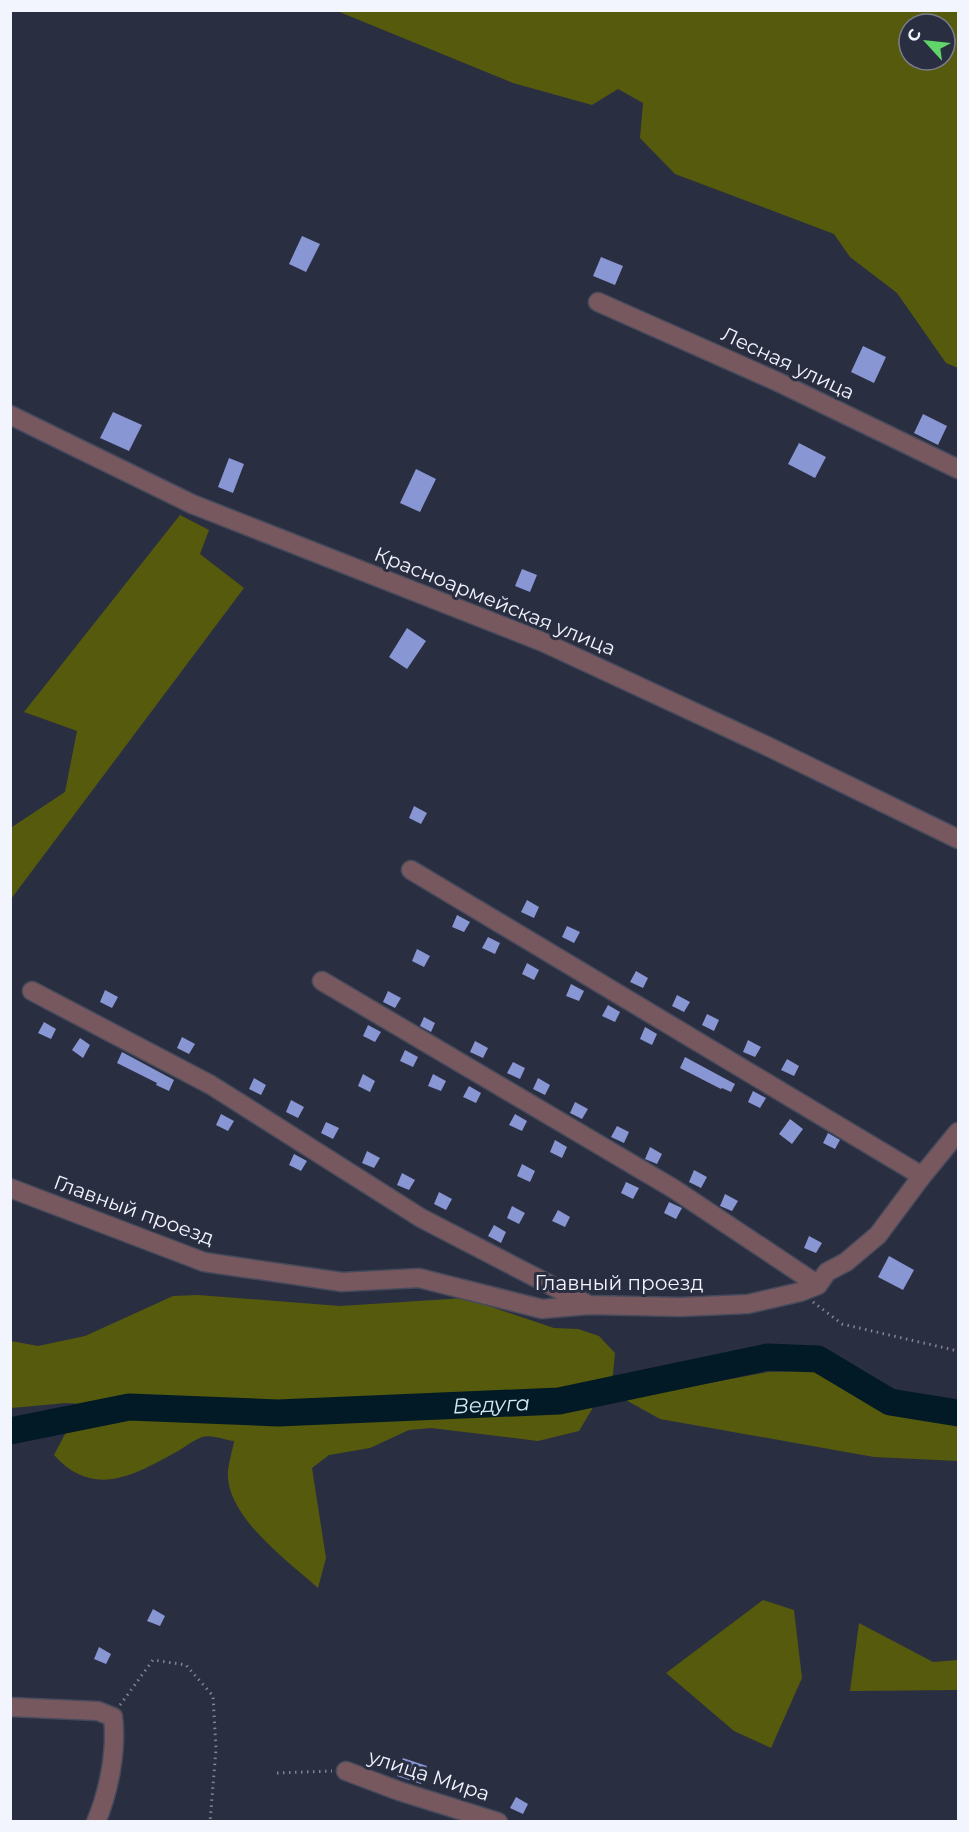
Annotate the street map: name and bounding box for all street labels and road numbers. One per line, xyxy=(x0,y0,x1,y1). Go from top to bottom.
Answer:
street label: Лесная улица xyxy=(718,322,858,404)
street label: Красноармейская улица xyxy=(371,542,619,660)
street label: Главный проезд xyxy=(51,1170,217,1250)
street label: Главный проезд xyxy=(535,1271,703,1295)
street label: улица Мира xyxy=(364,1744,493,1806)

